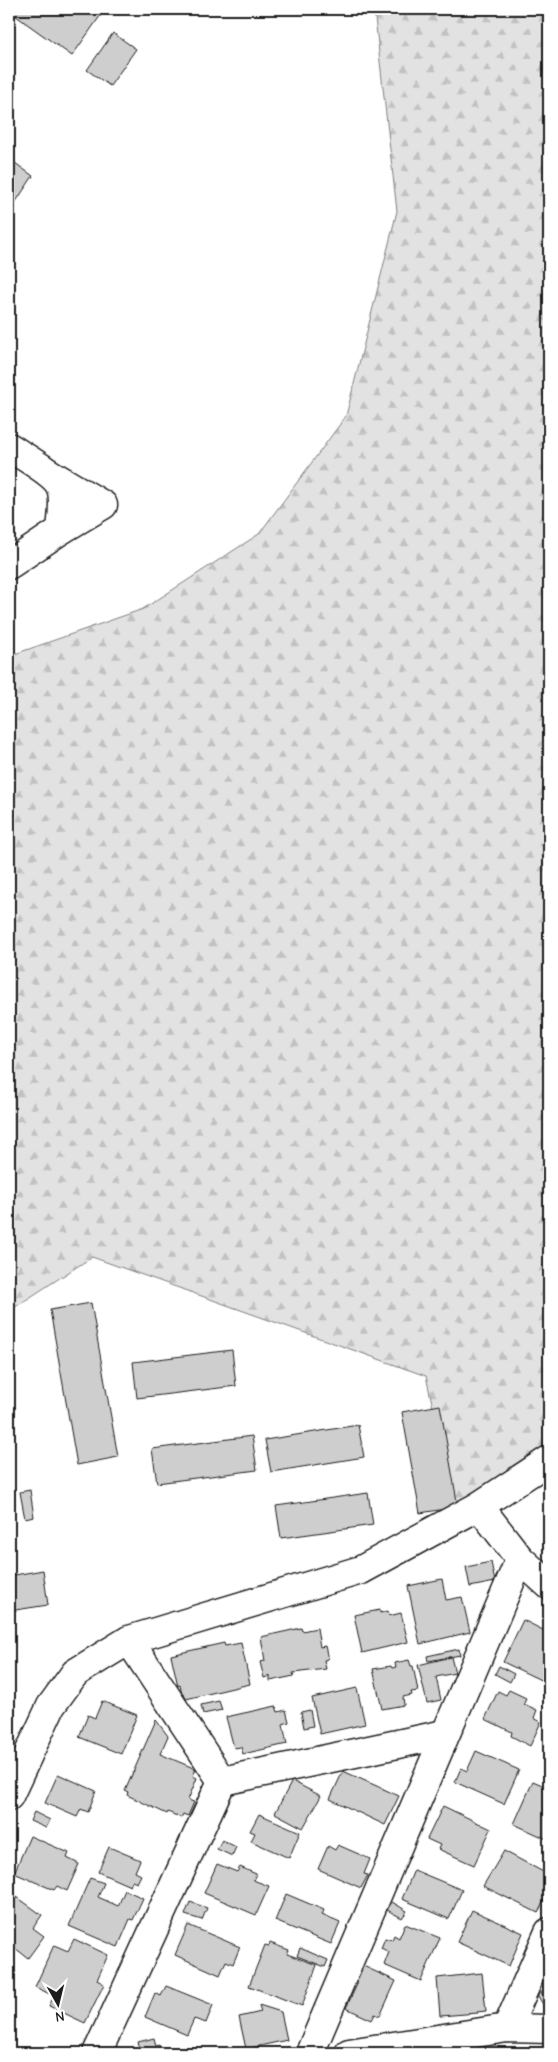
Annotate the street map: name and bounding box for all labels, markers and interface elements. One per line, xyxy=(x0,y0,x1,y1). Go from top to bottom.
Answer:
north arrow xyxy=(32,1980,82,2030)
text: N xyxy=(54,2007,65,2025)

